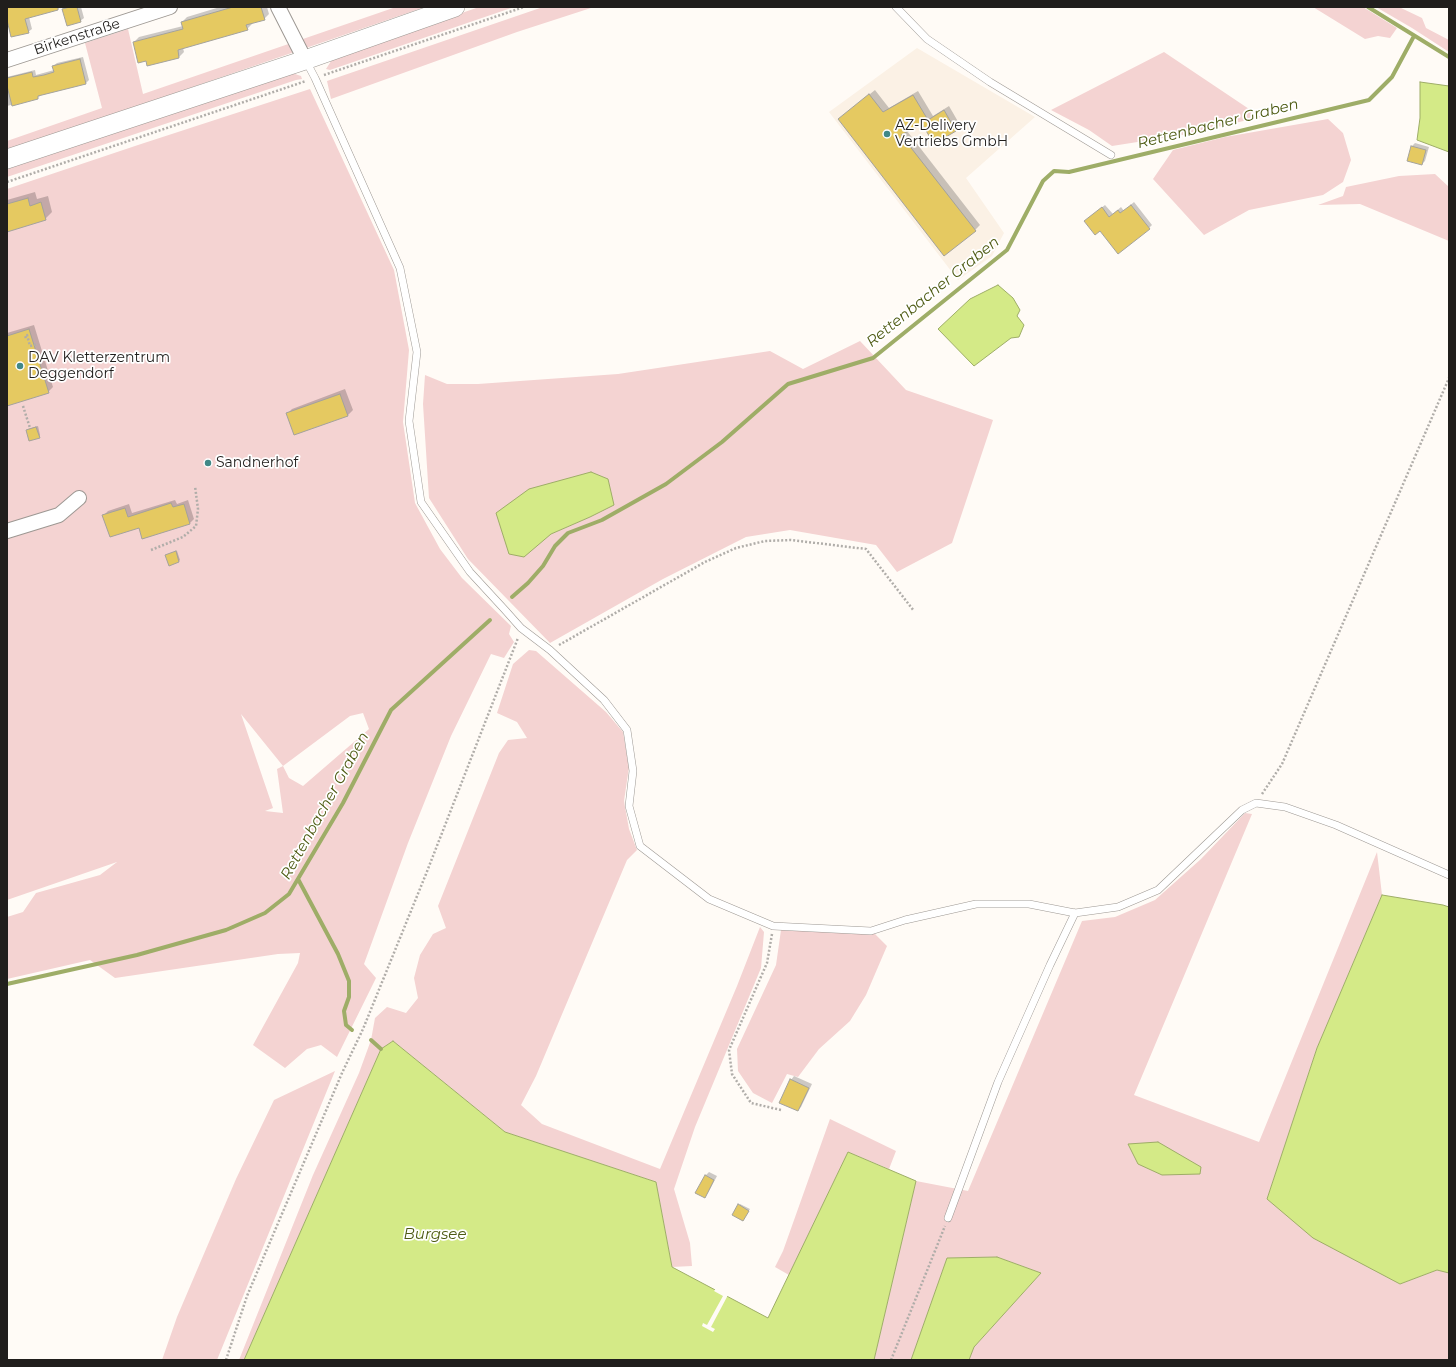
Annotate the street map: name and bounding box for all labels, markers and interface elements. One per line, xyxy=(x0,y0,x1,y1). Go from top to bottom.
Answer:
street label: Birkenstraße xyxy=(32,15,122,59)
water label: Rettenbacher Graben xyxy=(1135,95,1301,153)
place label: AZ-Delivery Vertriebs GmbH xyxy=(895,118,1008,150)
marker: AZ-Delivery Vertriebs GmbH xyxy=(882,129,892,139)
water label: Rettenbacher Graben xyxy=(863,233,1003,351)
place label: DAV Kletterzentrum Deggendorf xyxy=(28,350,170,382)
marker: DAV Kletterzentrum Deggendorf xyxy=(15,361,25,371)
place label: Sandnerhof xyxy=(216,455,298,471)
marker: Sandnerhof xyxy=(203,458,213,468)
water label: Rettenbacher Graben xyxy=(277,729,373,883)
water label: Burgsee xyxy=(404,1226,466,1244)

